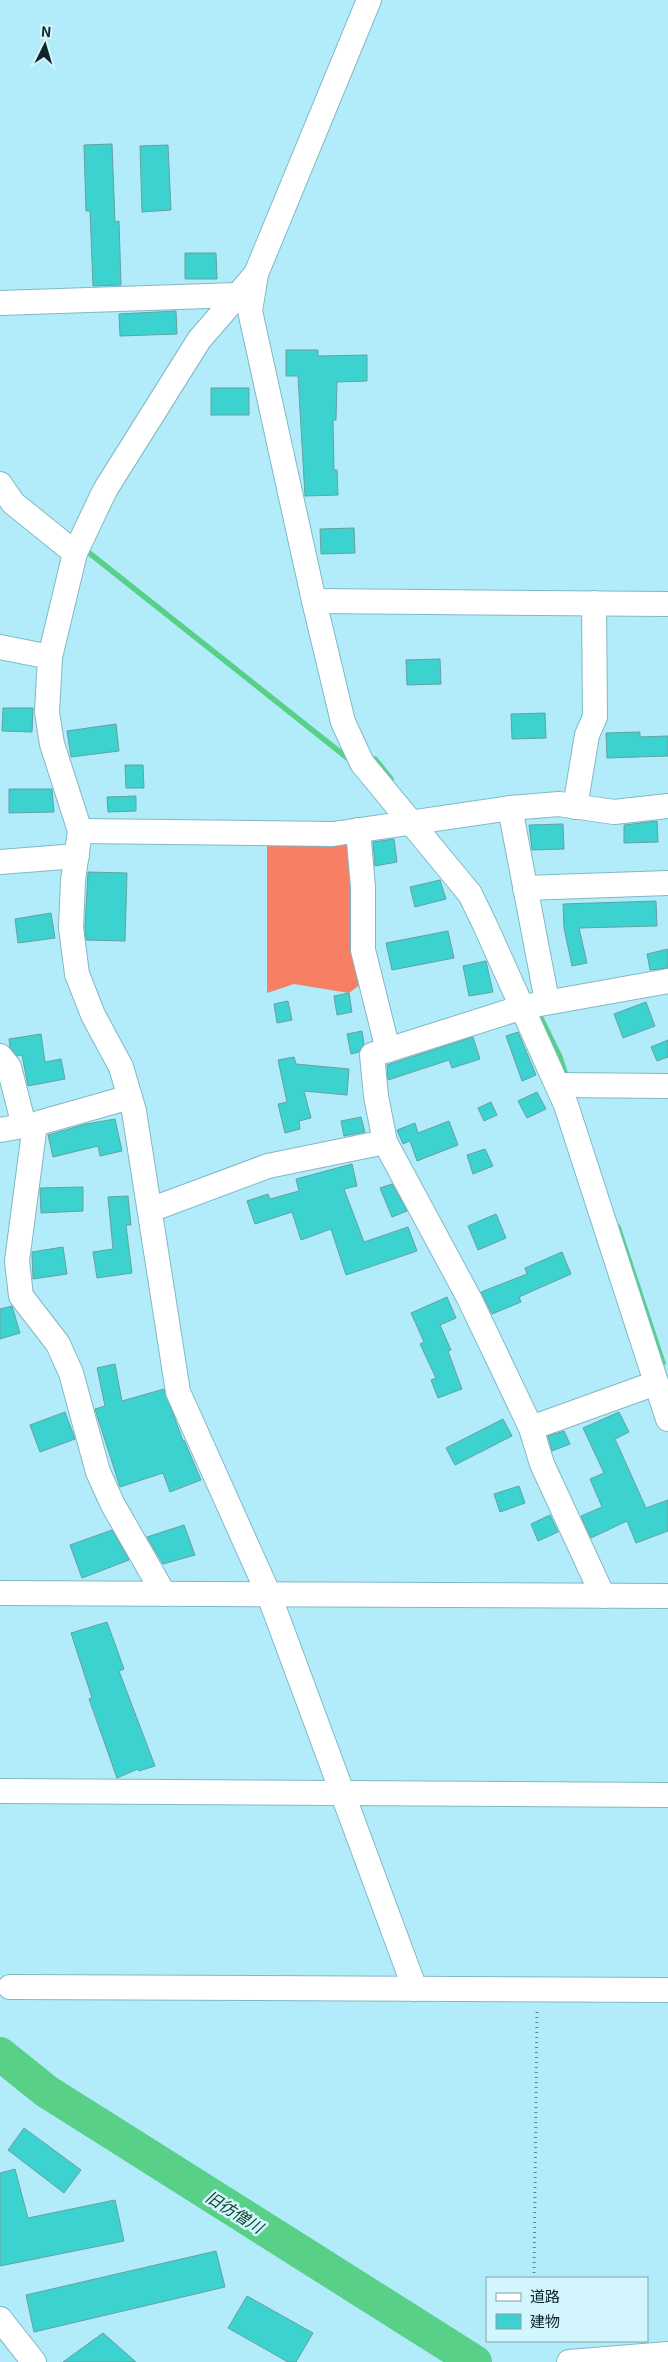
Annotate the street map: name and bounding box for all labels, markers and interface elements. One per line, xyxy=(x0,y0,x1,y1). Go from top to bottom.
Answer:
north arrow xyxy=(20,20,70,70)
text: N xyxy=(40,21,52,41)
water label: 旧彷僧川 xyxy=(201,2184,270,2239)
legend xyxy=(486,2277,648,2342)
text: 道路 xyxy=(530,2285,560,2306)
text: 建物 xyxy=(530,2310,560,2331)

